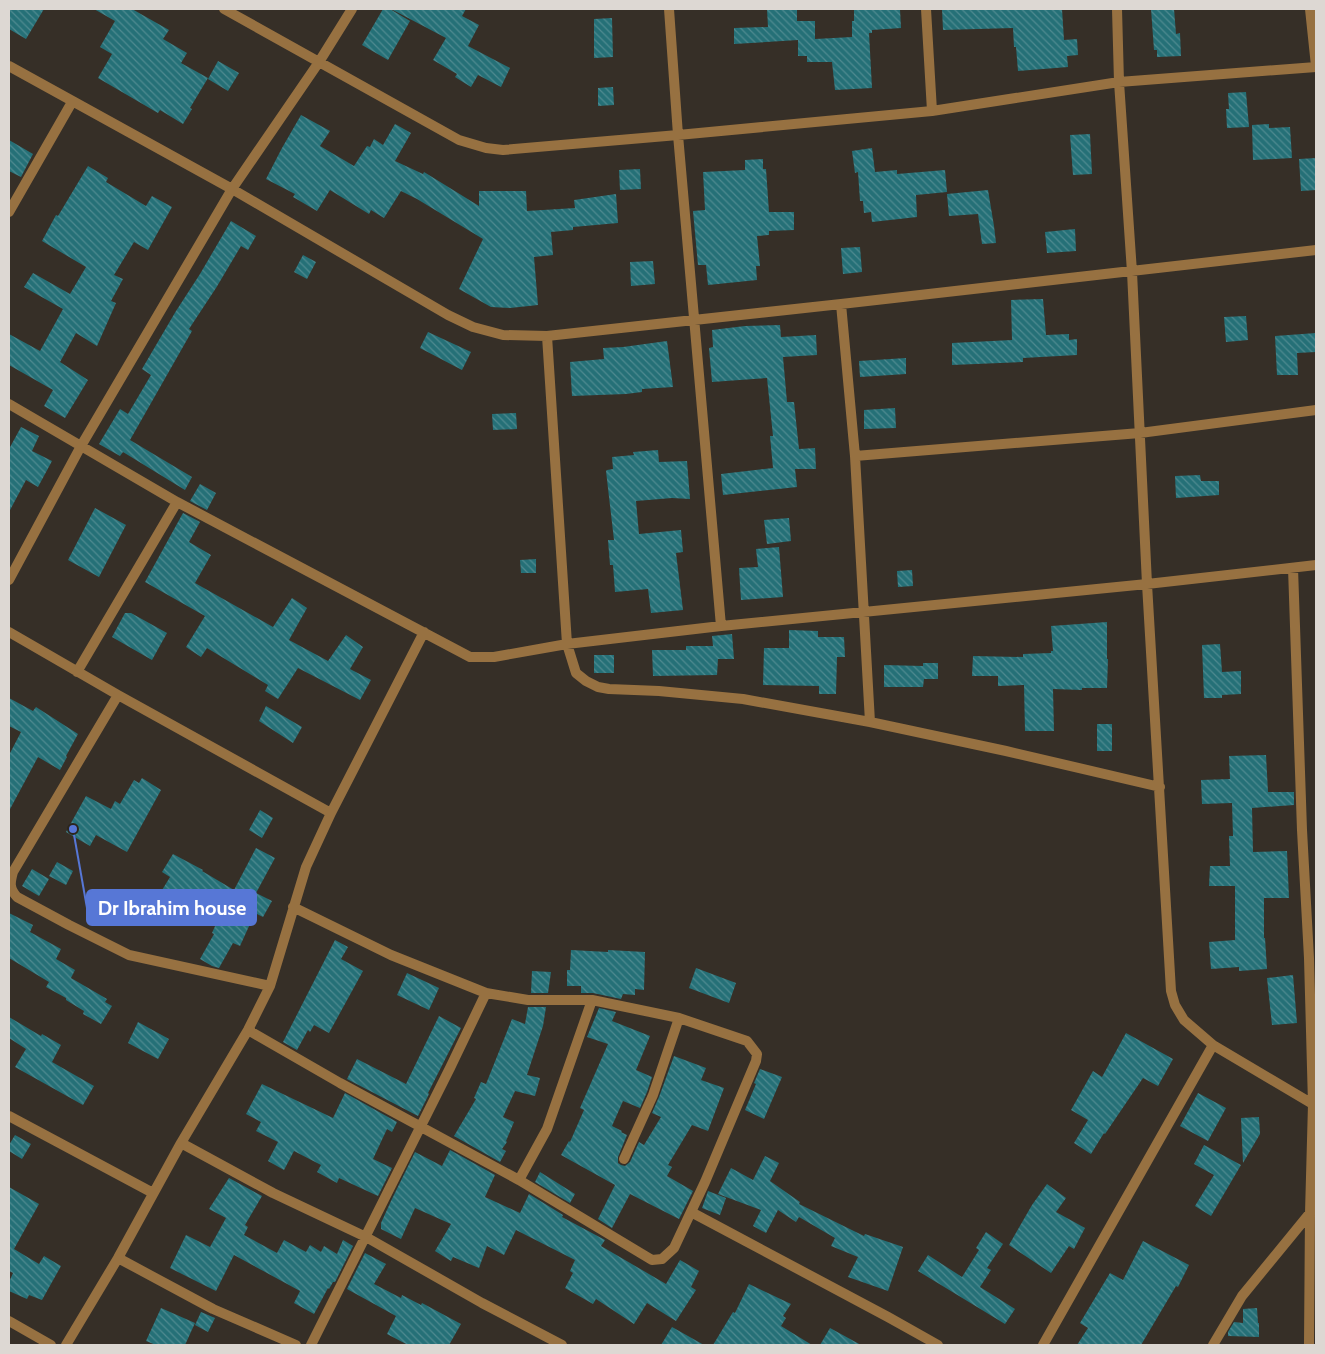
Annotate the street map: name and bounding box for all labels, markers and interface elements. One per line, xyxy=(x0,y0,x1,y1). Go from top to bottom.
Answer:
callout: Dr Ibrahim house xyxy=(87,890,256,925)
text: Dr Ibrahim house xyxy=(98,896,246,920)

